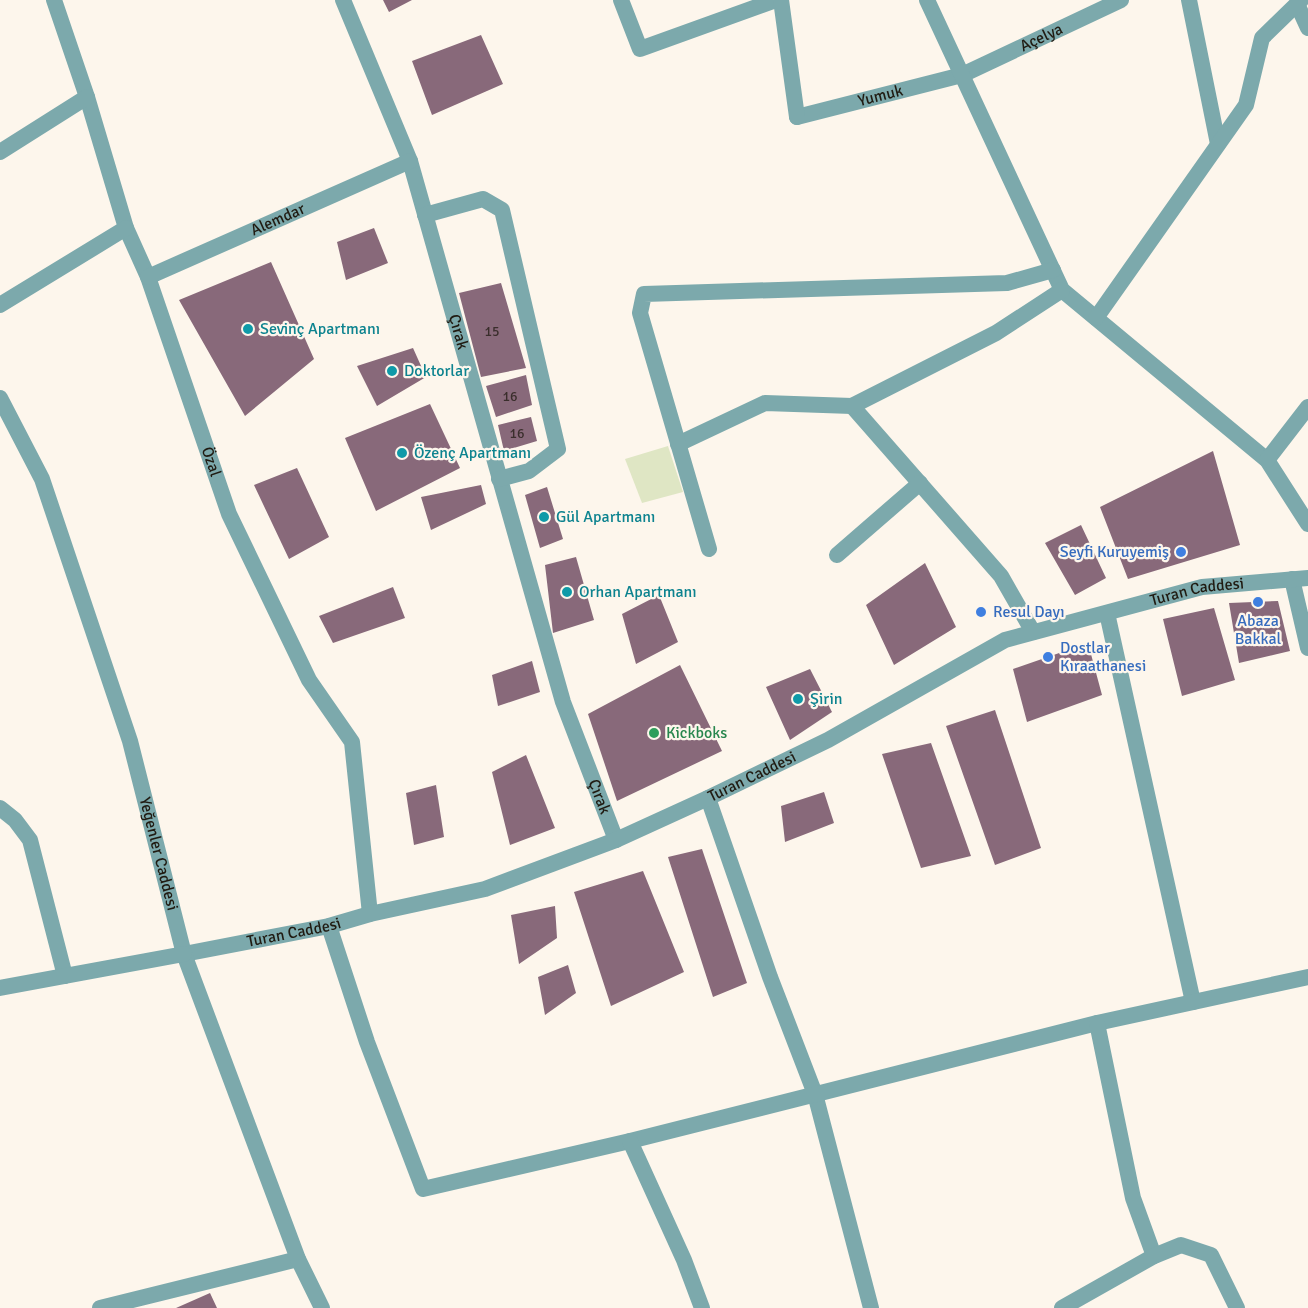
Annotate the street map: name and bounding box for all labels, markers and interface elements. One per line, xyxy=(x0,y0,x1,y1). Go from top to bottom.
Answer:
street label: Açelya xyxy=(1017,19,1066,56)
street label: Yumuk xyxy=(856,80,905,111)
street label: Alemdar xyxy=(248,199,308,240)
street label: Çırak xyxy=(444,312,473,352)
place label: Sevinç Apartmanı xyxy=(260,319,380,339)
marker: Sevinç Apartmanı xyxy=(241,322,255,336)
house number: 15 xyxy=(484,323,500,340)
place label: Doktorlar xyxy=(404,361,469,381)
marker: Doktorlar xyxy=(385,364,399,378)
house number: 16 xyxy=(502,388,518,405)
house number: 16 xyxy=(509,425,525,442)
place label: Özenç Apartmanı xyxy=(414,443,531,463)
street label: Özal xyxy=(197,444,226,479)
marker: Özenç Apartmanı xyxy=(395,446,409,460)
place label: Gül Apartmanı xyxy=(556,507,655,527)
marker: Gül Apartmanı xyxy=(537,510,551,524)
place label: Seyfi Kuruyemiş xyxy=(1060,542,1169,562)
marker: Seyfi Kuruyemiş xyxy=(1174,545,1188,559)
street label: Turan Caddesi xyxy=(1148,573,1245,611)
place label: Orhan Apartmanı xyxy=(579,582,697,602)
marker: Orhan Apartmanı xyxy=(560,585,574,599)
marker: Abaza Bakkal xyxy=(1251,595,1265,609)
place label: Resul Dayı xyxy=(993,602,1064,622)
marker: Resul Dayı xyxy=(974,605,988,619)
place label: Abaza Bakkal xyxy=(1235,611,1282,649)
place label: Dostlar Kıraathanesi xyxy=(1060,638,1146,676)
marker: Dostlar Kıraathanesi xyxy=(1041,650,1055,664)
place label: Şirin xyxy=(810,689,842,709)
marker: Şirin xyxy=(791,692,805,706)
place label: Kickboks xyxy=(666,723,727,743)
marker: Kickboks xyxy=(647,726,661,740)
street label: Turan Caddesi xyxy=(705,747,799,806)
street label: Çırak xyxy=(584,776,615,817)
street label: Yeğenler Caddesi xyxy=(135,795,183,913)
street label: Turan Caddesi xyxy=(245,913,343,952)

